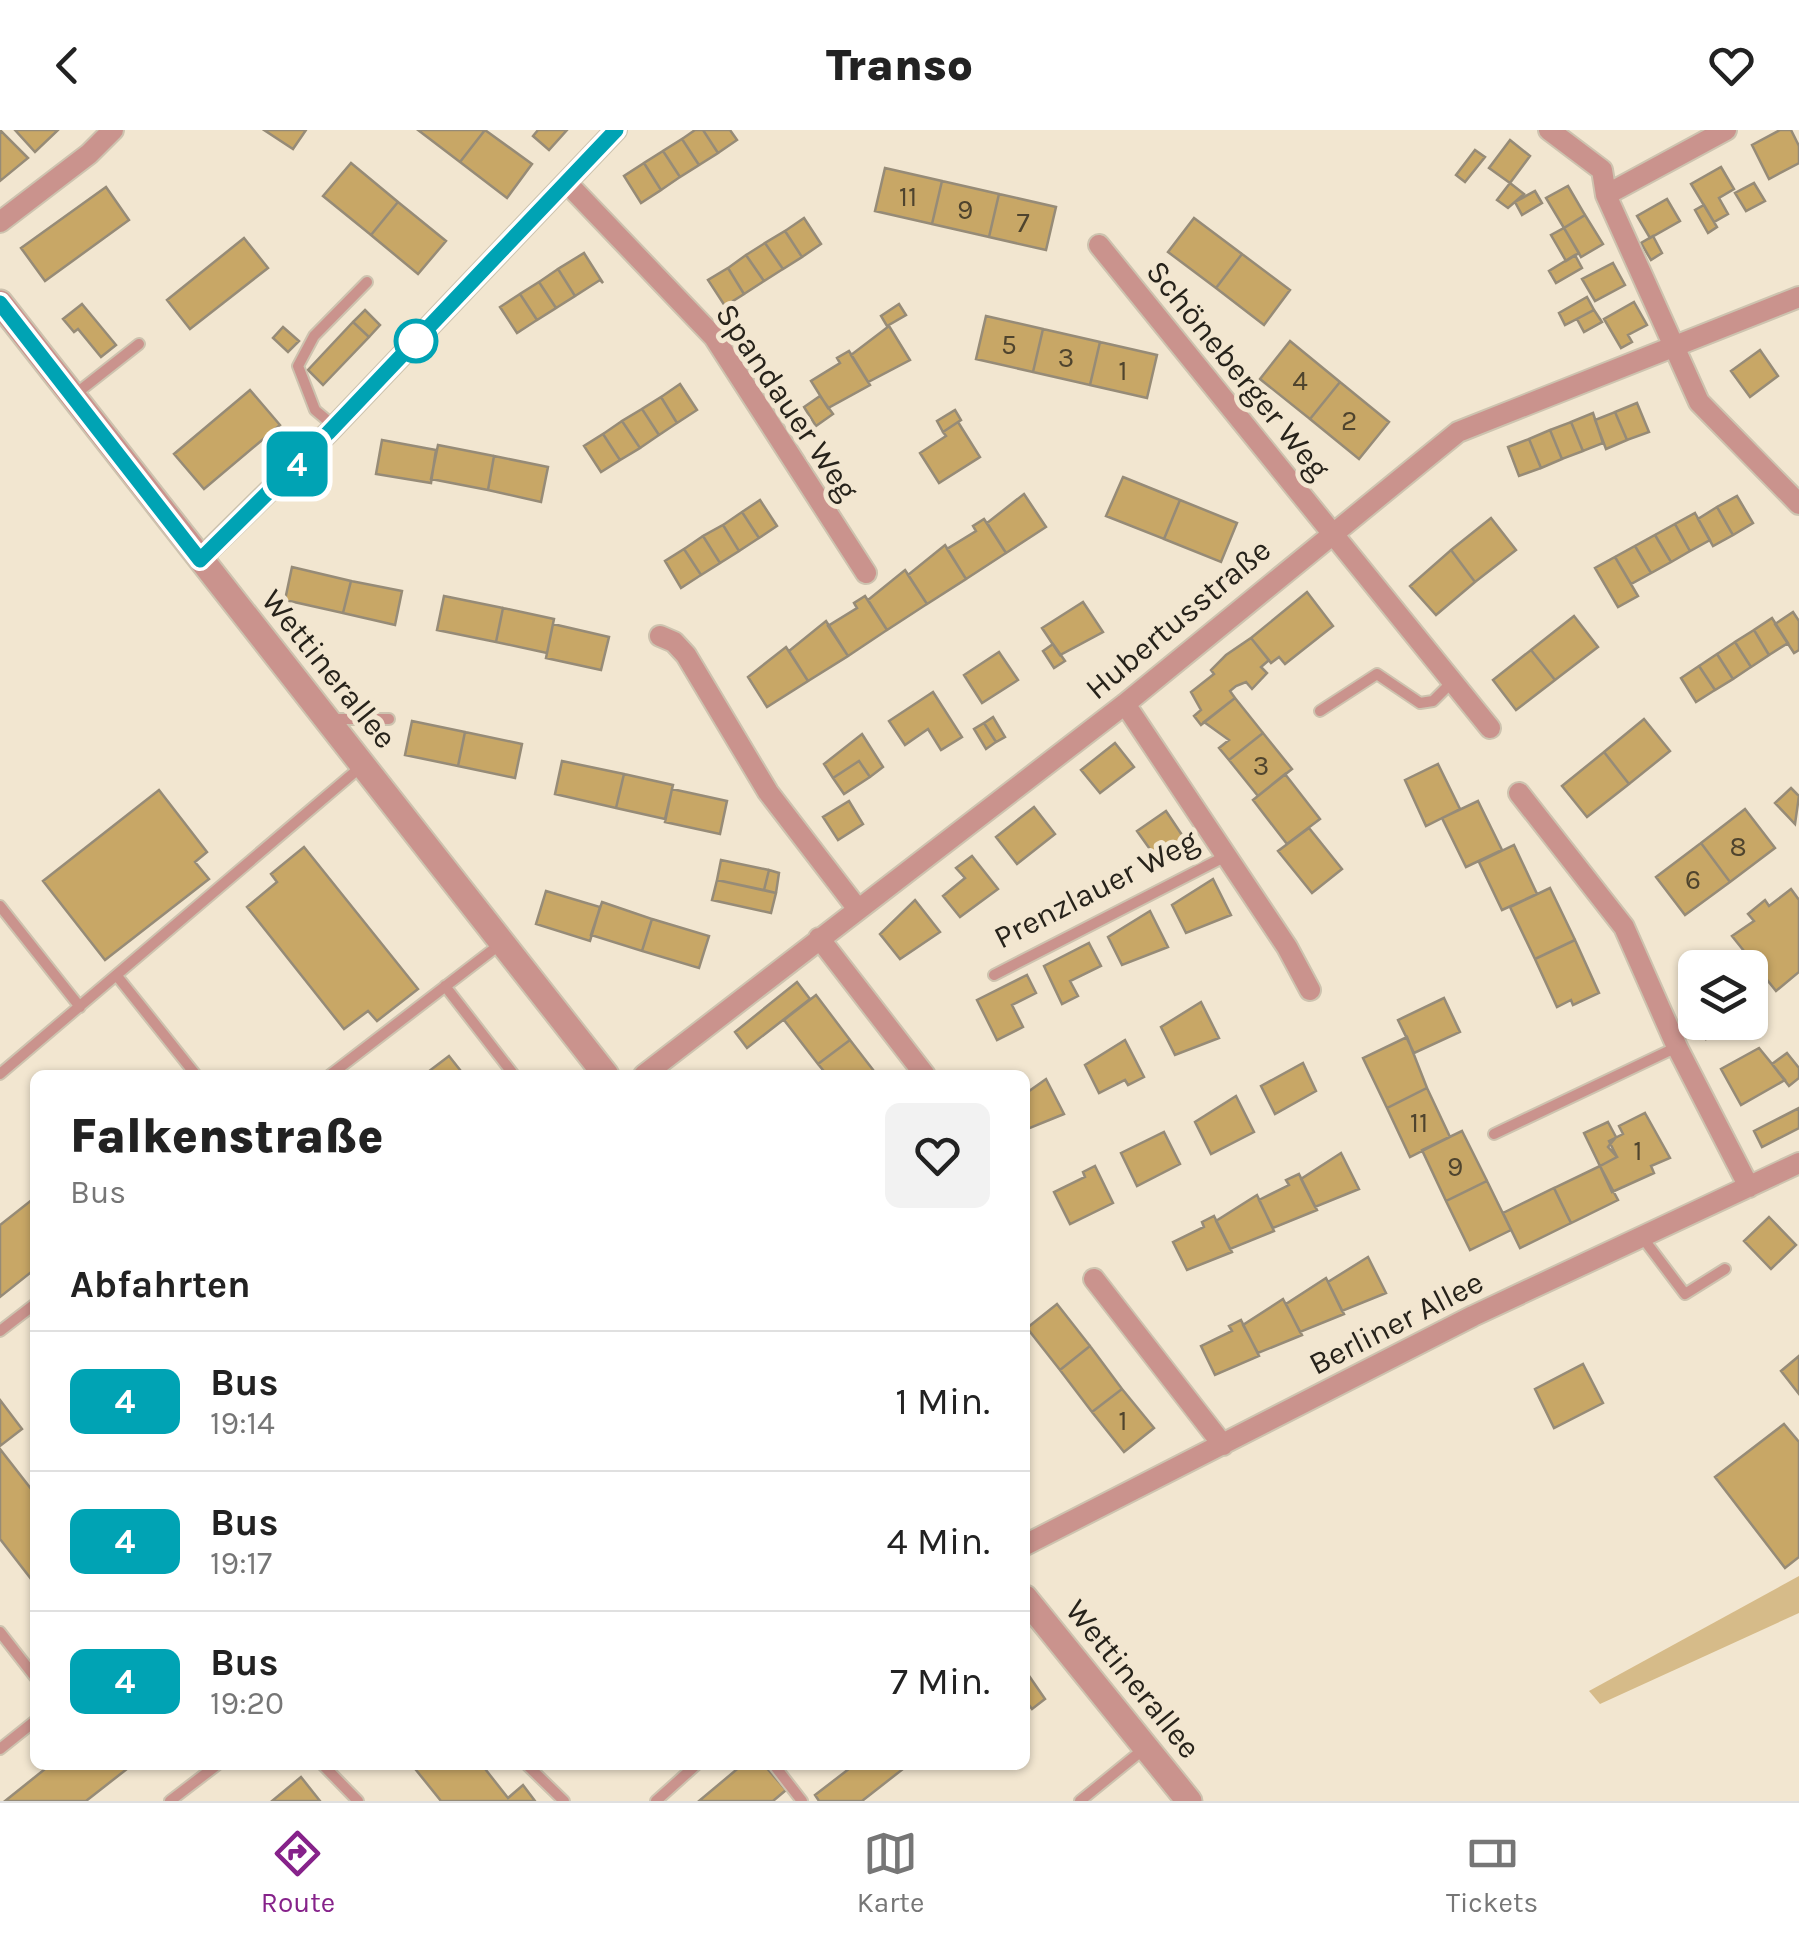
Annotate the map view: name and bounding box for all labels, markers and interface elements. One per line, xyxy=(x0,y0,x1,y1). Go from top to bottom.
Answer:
icon: back xyxy=(40,38,95,93)
icon: heart xyxy=(1704,38,1759,93)
text: Transo xyxy=(826,39,973,91)
house number: 11 xyxy=(899,180,917,213)
house number: 9 xyxy=(957,193,973,226)
house number: 7 xyxy=(1016,206,1030,239)
street label: Schöneberger Weg xyxy=(1138,253,1338,487)
street label: Spandauer Weg xyxy=(708,297,866,507)
unlabelled marker xyxy=(395,320,437,362)
house number: 5 xyxy=(1001,328,1017,361)
house number: 3 xyxy=(1058,341,1074,374)
house number: 1 xyxy=(1118,354,1128,387)
house number: 4 xyxy=(1292,364,1308,397)
house number: 2 xyxy=(1341,404,1357,437)
line badge: 4 xyxy=(264,432,330,496)
text: 4 xyxy=(287,444,307,485)
street label: Hubertusstraße xyxy=(1078,531,1278,707)
street label: Wettinerallee xyxy=(254,582,404,756)
house number: 3 xyxy=(1253,749,1269,782)
street label: Prenzlauer Weg xyxy=(988,822,1204,956)
house number: 8 xyxy=(1729,830,1747,863)
house number: 6 xyxy=(1685,863,1701,896)
map controls xyxy=(1678,950,1768,1040)
button: layers xyxy=(1678,950,1768,1040)
button: heart xyxy=(885,1103,990,1208)
house number: 11 xyxy=(1410,1106,1428,1139)
text: Falkenstraße xyxy=(70,1108,384,1164)
house number: 1 xyxy=(1633,1134,1643,1167)
house number: 9 xyxy=(1447,1150,1463,1183)
text: Bus xyxy=(70,1174,126,1211)
text: Abfahrten xyxy=(70,1262,251,1307)
street label: Berliner Allee xyxy=(1303,1263,1489,1383)
text: Bus xyxy=(210,1360,279,1405)
text: 1 Min. xyxy=(895,1379,990,1424)
text: 4 xyxy=(115,1381,135,1422)
house number: 1 xyxy=(1118,1404,1128,1437)
text: 19:14 xyxy=(210,1405,275,1442)
text: Bus xyxy=(210,1500,279,1545)
text: 4 Min. xyxy=(887,1519,990,1564)
text: 4 xyxy=(115,1521,135,1562)
text: 19:17 xyxy=(210,1545,272,1582)
street label: Wettinerallee xyxy=(1058,1592,1208,1766)
text: Bus xyxy=(210,1640,279,1685)
text: 7 Min. xyxy=(890,1659,990,1704)
text: 4 xyxy=(115,1661,135,1702)
text: 19:20 xyxy=(210,1685,284,1722)
tab: Route xyxy=(261,1826,335,1919)
tab: Karte xyxy=(857,1826,924,1919)
tab: Tickets xyxy=(1446,1826,1538,1919)

